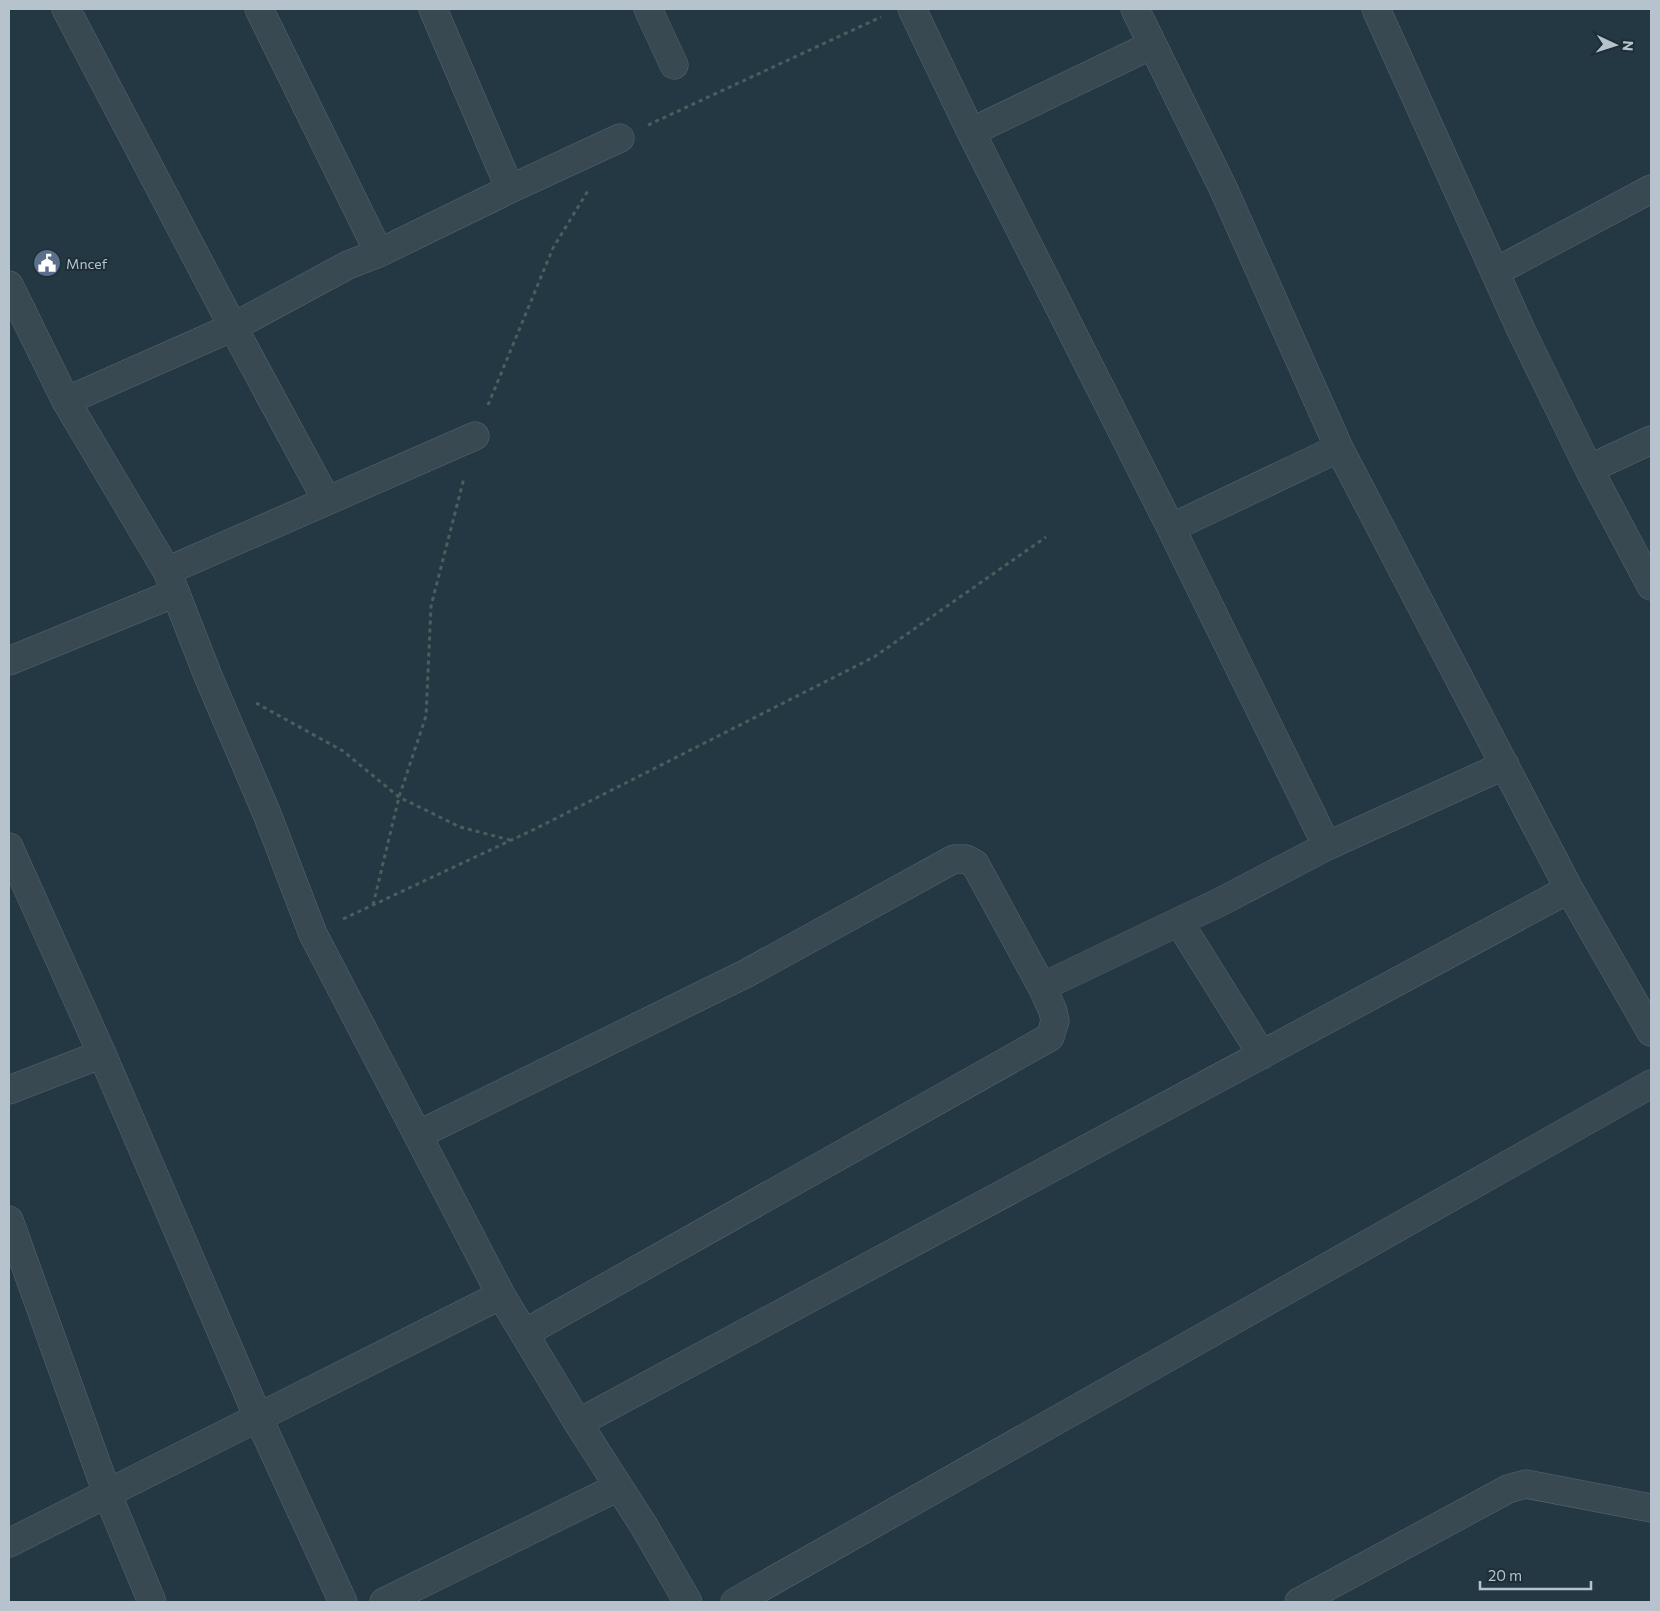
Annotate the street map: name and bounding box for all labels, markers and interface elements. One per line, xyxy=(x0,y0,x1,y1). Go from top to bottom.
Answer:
north arrow xyxy=(1590,20,1640,70)
text: N xyxy=(1620,40,1637,52)
public building icon: Mncef xyxy=(32,248,62,278)
place label: Mncef xyxy=(66,255,108,272)
scale bar xyxy=(1480,1558,1591,1590)
text: 20 m xyxy=(1488,1566,1522,1584)

